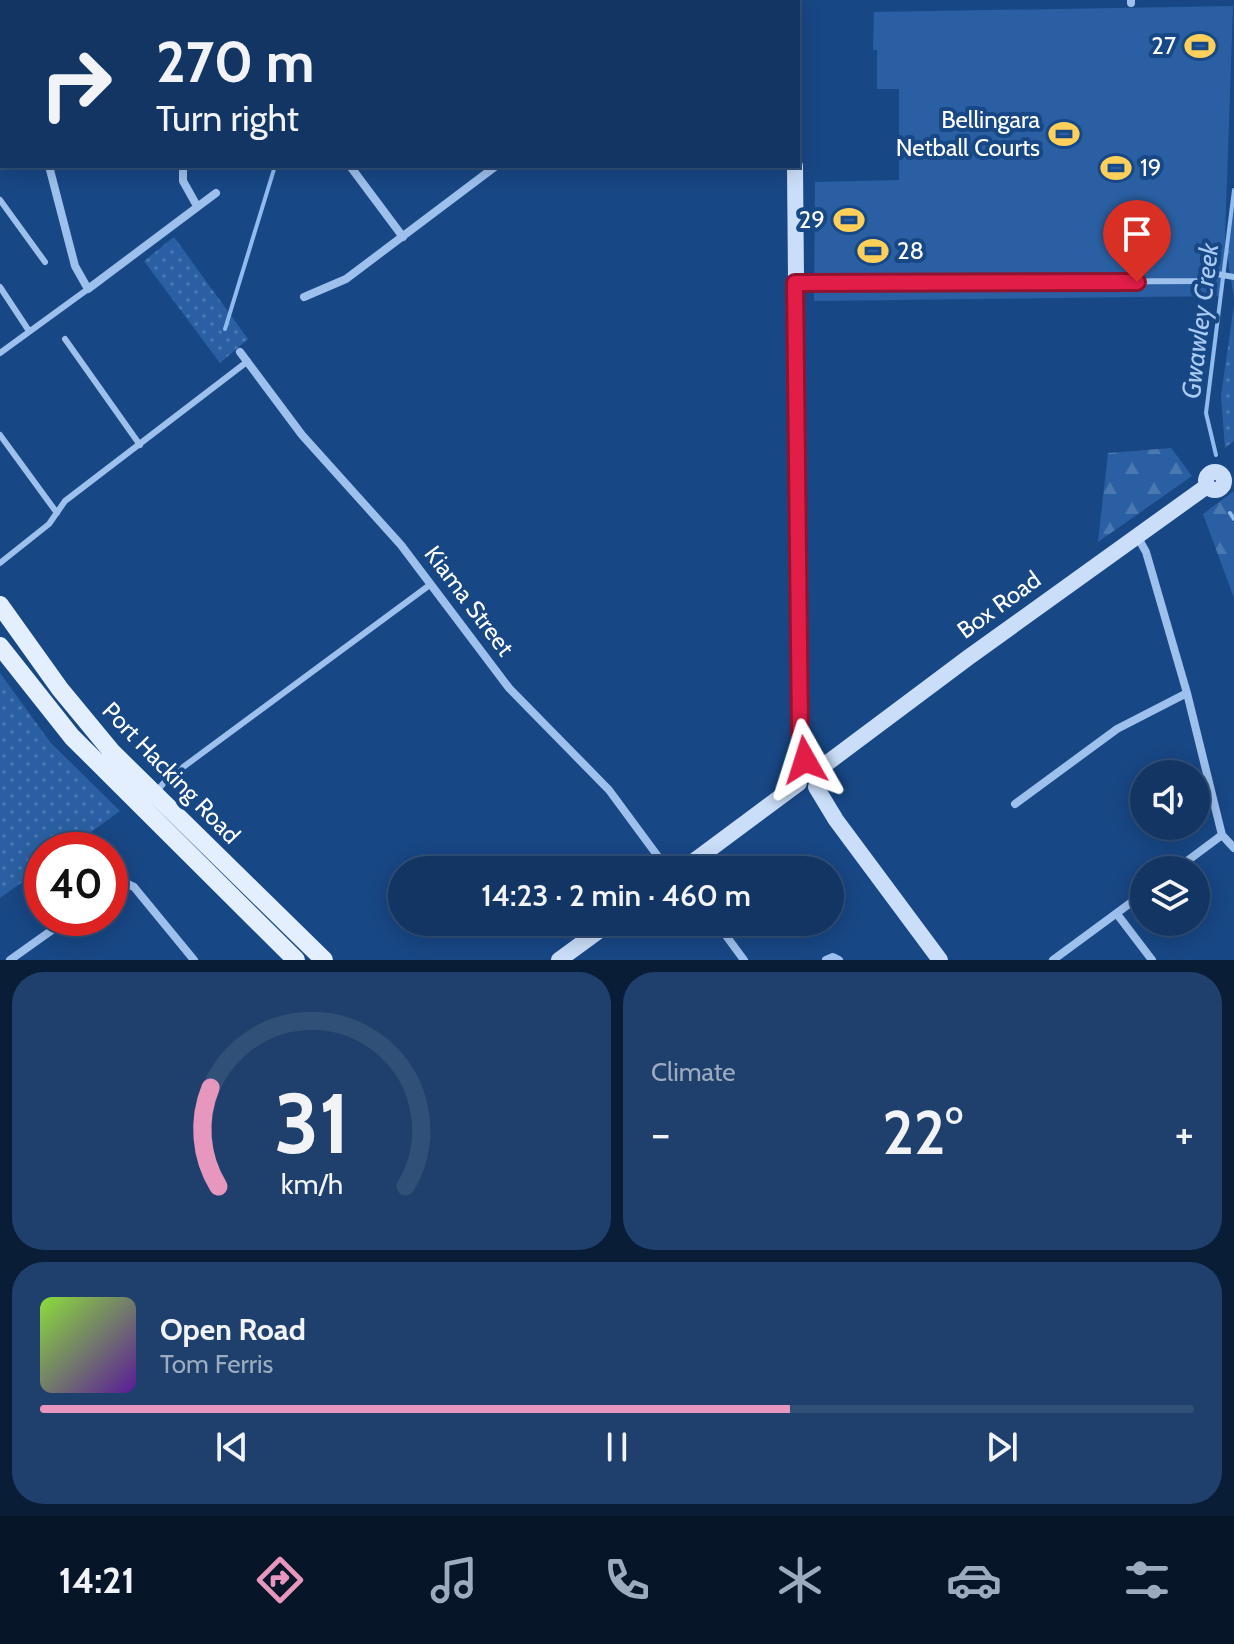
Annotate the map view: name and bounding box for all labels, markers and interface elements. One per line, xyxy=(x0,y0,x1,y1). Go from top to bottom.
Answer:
text: 270 m xyxy=(156,28,314,96)
sports icon: 27 xyxy=(1183,29,1217,63)
place label: 27 xyxy=(1151,31,1176,60)
icon: right xyxy=(24,32,128,136)
text: Turn right xyxy=(156,96,299,140)
place label: Bellingara Netball Courts xyxy=(896,105,1040,162)
sports icon: Bellingara Netball Courts xyxy=(1047,117,1081,151)
sports icon: 19 xyxy=(1099,151,1133,185)
place label: 19 xyxy=(1140,153,1161,182)
pin xyxy=(1103,200,1171,282)
sports icon: 29 xyxy=(832,203,866,237)
place label: 29 xyxy=(799,205,825,234)
icon: arrive xyxy=(1115,212,1159,256)
sports icon: 28 xyxy=(856,234,890,268)
place label: 28 xyxy=(897,236,924,265)
water label: Gwawley Creek xyxy=(1175,241,1226,401)
street label: Kiama Street xyxy=(419,540,520,662)
street label: Box Road xyxy=(951,565,1046,645)
street label: Port Hacking Road xyxy=(97,696,246,849)
position arrow xyxy=(763,718,847,802)
map controls xyxy=(1130,760,1210,936)
button: sound xyxy=(1130,760,1210,840)
speed limit sign: 40 xyxy=(24,832,128,936)
button: layers xyxy=(1130,856,1210,936)
text: 14:23 · 2 min · 460 m xyxy=(481,877,751,914)
text: Climate xyxy=(651,1056,736,1088)
text: 31 xyxy=(274,1073,349,1174)
text: 22° xyxy=(882,1096,963,1169)
text: − xyxy=(651,1107,670,1160)
text: + xyxy=(1175,1107,1194,1160)
text: km/h xyxy=(280,1166,343,1201)
text: Open Road xyxy=(160,1311,306,1348)
text: Tom Ferris xyxy=(160,1348,273,1380)
icon: previous xyxy=(210,1425,254,1469)
icon: pause xyxy=(595,1425,639,1469)
icon: next xyxy=(980,1425,1024,1469)
icon: directions xyxy=(252,1552,308,1608)
icon: music xyxy=(426,1552,482,1608)
icon: phone xyxy=(599,1552,655,1608)
icon: climate xyxy=(772,1552,828,1608)
icon: car xyxy=(946,1552,1002,1608)
icon: filters xyxy=(1119,1552,1175,1608)
text: 14:21 xyxy=(59,1558,135,1602)

